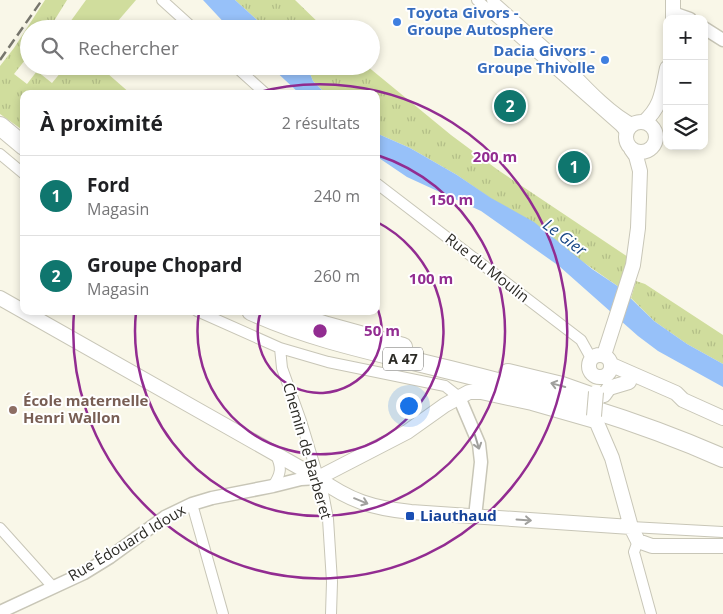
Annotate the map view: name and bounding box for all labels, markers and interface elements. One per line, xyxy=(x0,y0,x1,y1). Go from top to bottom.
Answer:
place label: Toyota Givors - Groupe Autosphere xyxy=(407,2,554,39)
map controls xyxy=(663,15,708,150)
button: + xyxy=(663,15,708,60)
marker: Toyota Givors - Groupe Autosphere xyxy=(391,16,403,28)
search box xyxy=(20,20,380,75)
icon: search xyxy=(38,34,66,62)
text: Rechercher xyxy=(78,35,179,61)
place label: Dacia Givors - Groupe Thivolle xyxy=(477,40,595,77)
marker: Dacia Givors - Groupe Thivolle xyxy=(599,54,611,66)
button: − xyxy=(663,60,708,105)
pin: 2 xyxy=(494,87,526,125)
button: layers xyxy=(663,105,708,150)
text: À proximité xyxy=(40,109,163,137)
text: 2 résultats xyxy=(282,112,360,134)
text: 200 m xyxy=(473,146,517,166)
pin: 1 xyxy=(558,148,590,186)
text: Ford xyxy=(87,172,130,198)
text: 1 xyxy=(51,185,61,207)
text: 240 m xyxy=(314,185,360,207)
text: 150 m xyxy=(429,189,473,209)
text: Magasin xyxy=(87,198,149,220)
water label: Le Gier xyxy=(539,213,592,261)
street label: Rue du Moulin xyxy=(441,228,534,306)
text: Groupe Chopard xyxy=(87,252,242,278)
text: 2 xyxy=(51,265,61,287)
text: 260 m xyxy=(314,265,360,287)
text: 100 m xyxy=(409,268,453,288)
text: Magasin xyxy=(87,278,149,300)
text: 50 m xyxy=(364,320,400,340)
centre of rings xyxy=(311,322,329,340)
road number: A 47 xyxy=(383,348,423,370)
street label: Chemin de Barberet xyxy=(279,380,337,521)
one-way arrow xyxy=(550,380,566,389)
place label: École maternelle Henri Wallon xyxy=(23,390,149,427)
your location xyxy=(396,393,422,419)
marker: École maternelle Henri Wallon xyxy=(7,404,19,416)
one-way arrow xyxy=(473,433,483,449)
one-way arrow xyxy=(353,498,368,507)
street label: Rue Édouard Idoux xyxy=(64,499,189,585)
place label: Liauthaud xyxy=(420,505,497,525)
marker: Liauthaud xyxy=(404,510,416,522)
one-way arrow xyxy=(516,515,532,525)

